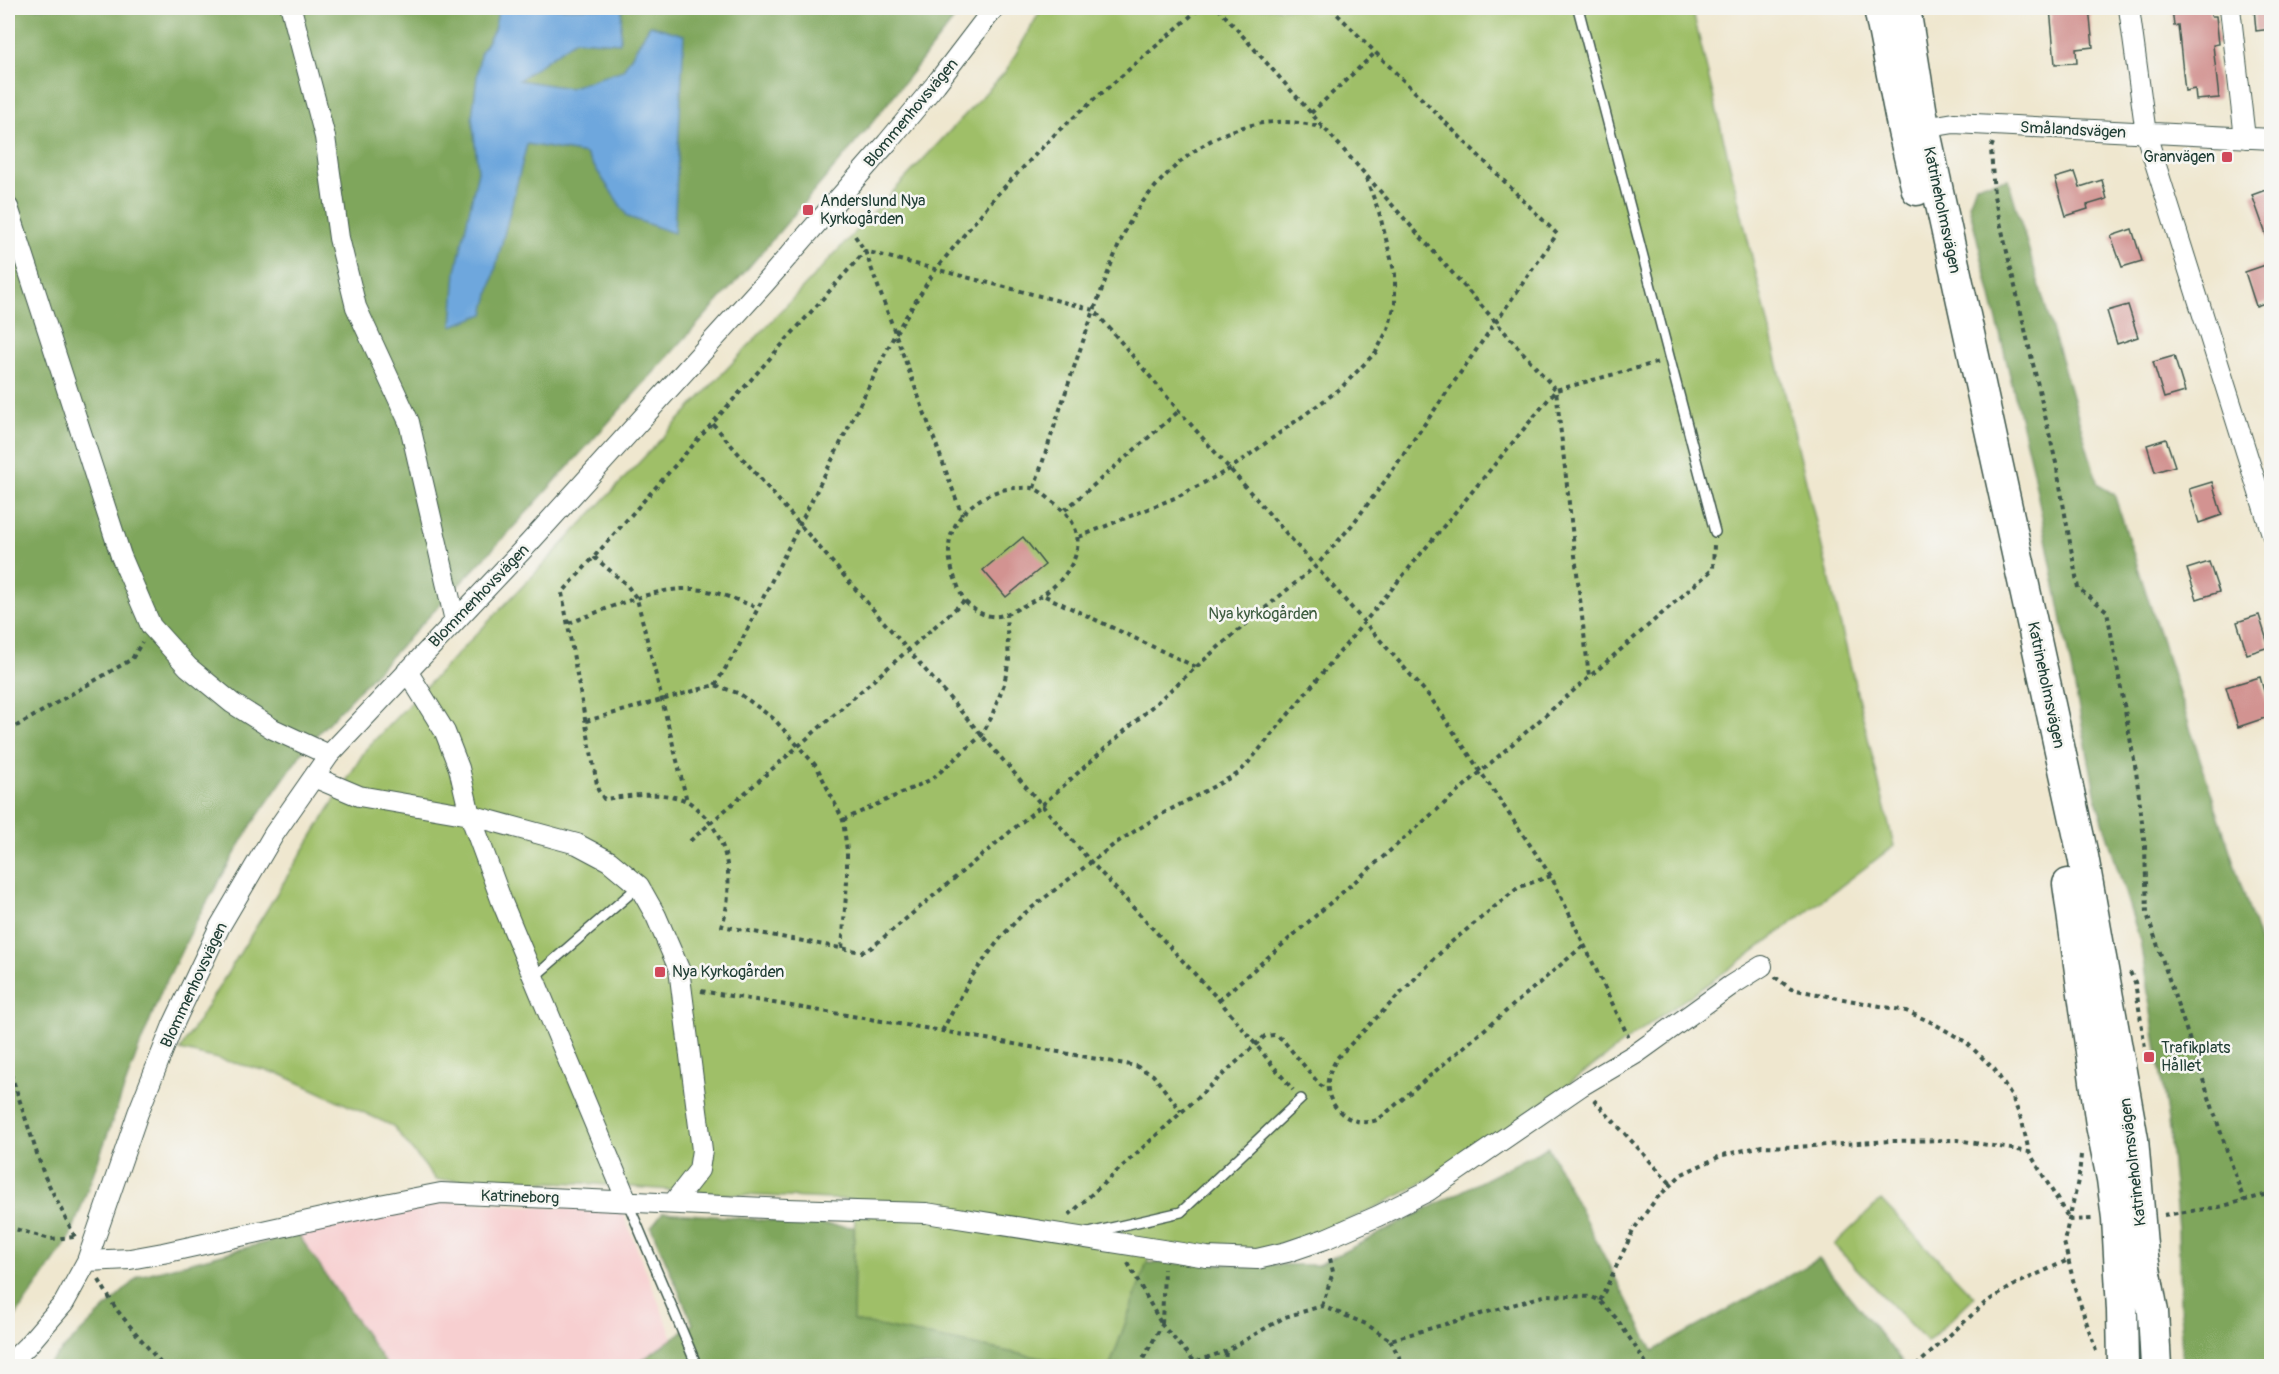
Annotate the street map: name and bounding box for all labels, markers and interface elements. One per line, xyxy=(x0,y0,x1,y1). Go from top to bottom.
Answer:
street label: Blommenhovsvägen xyxy=(860,54,962,172)
street label: Smålandsvägen xyxy=(2019,117,2127,143)
street label: Katrineholmsvägen xyxy=(1919,145,1965,275)
place label: Granvägen xyxy=(2143,147,2215,167)
marker: Granvägen xyxy=(2220,150,2234,164)
place label: Anderslund Nya Kyrkogården xyxy=(820,191,926,229)
marker: Anderslund Nya Kyrkogården xyxy=(801,203,815,217)
street label: Blommenhovsvägen xyxy=(425,540,533,652)
park label: Nya kyrkogården xyxy=(1208,604,1318,624)
street label: Katrineholmsvägen xyxy=(2023,620,2069,750)
street label: Blommenhovsvägen xyxy=(156,919,232,1051)
place label: Nya Kyrkogården xyxy=(672,962,784,982)
marker: Nya Kyrkogården xyxy=(653,965,667,979)
place label: Trafikplats Hållet xyxy=(2161,1038,2231,1076)
marker: Trafikplats Hållet xyxy=(2142,1050,2156,1064)
street label: Katrineholmsvägen xyxy=(2115,1097,2151,1227)
street label: Katrineborg xyxy=(480,1186,560,1208)

